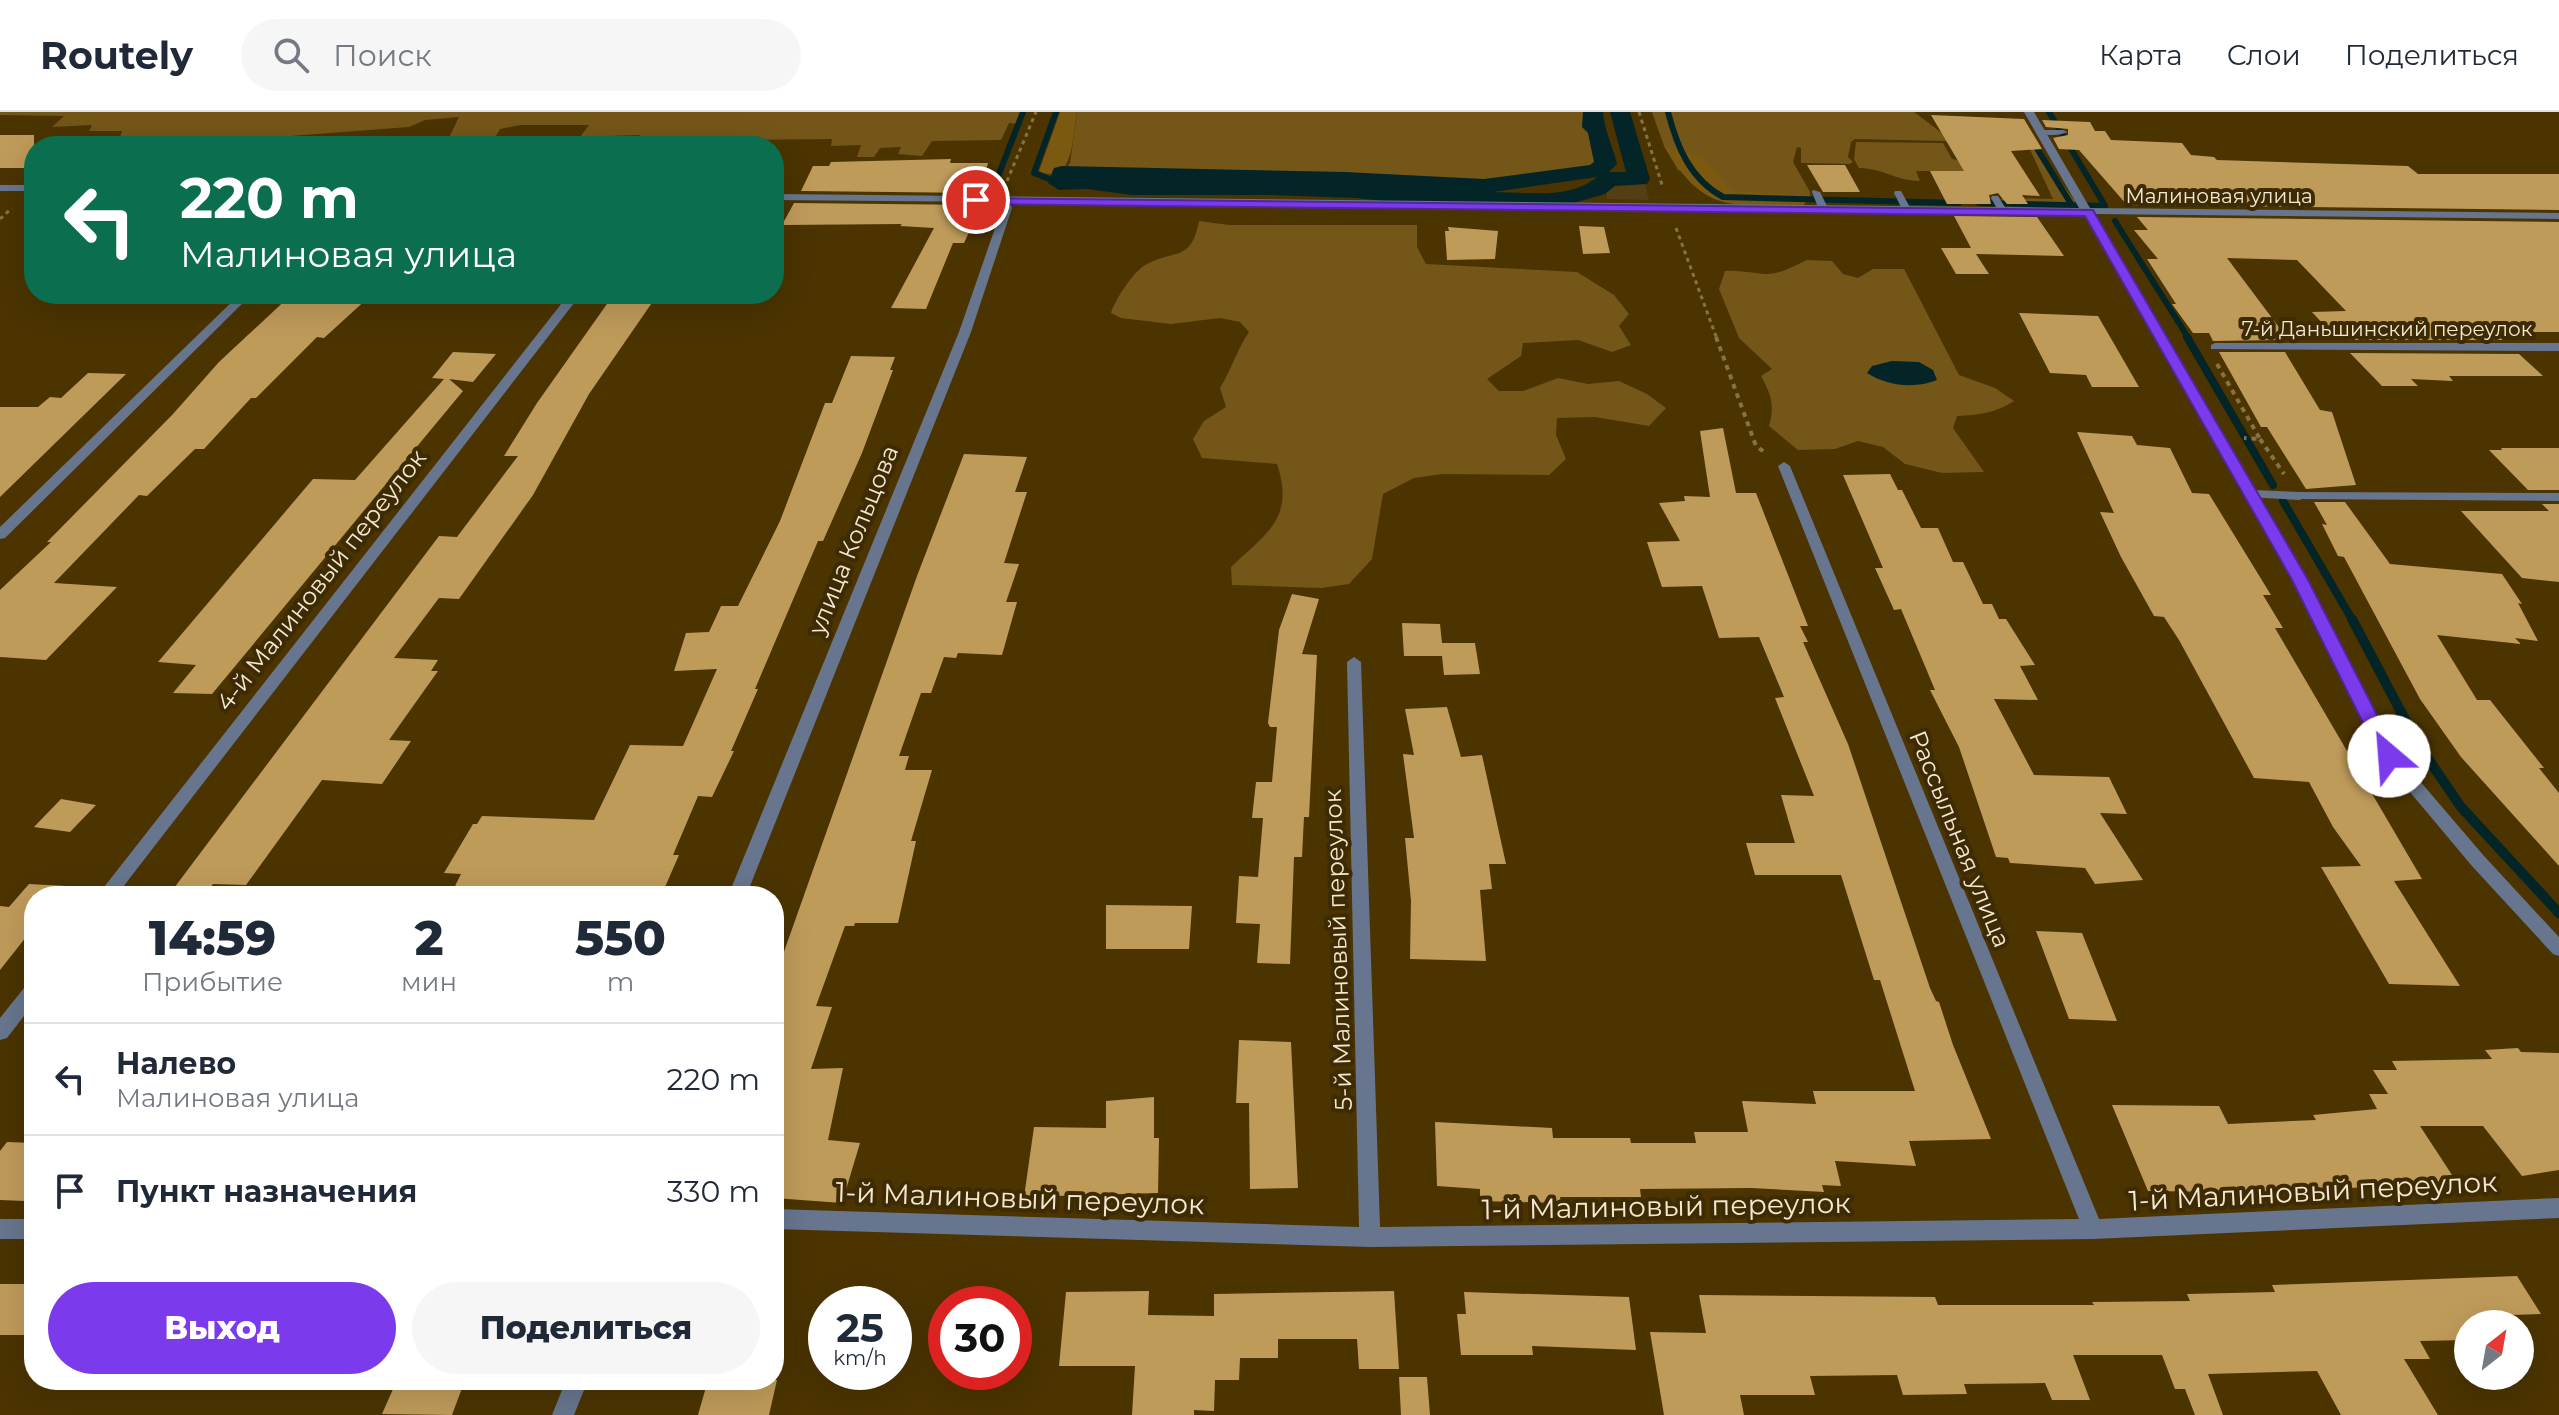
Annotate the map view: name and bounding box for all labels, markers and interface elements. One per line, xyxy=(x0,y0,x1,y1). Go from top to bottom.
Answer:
search box xyxy=(241,19,801,91)
text: Routely xyxy=(40,32,193,79)
icon: search xyxy=(269,33,313,77)
text: Поиск xyxy=(333,37,432,74)
text: Карта xyxy=(2099,38,2183,72)
text: Слои xyxy=(2227,38,2301,72)
text: Поделиться xyxy=(2345,38,2519,72)
text: 220 m xyxy=(180,164,359,232)
pin xyxy=(942,166,1010,234)
icon: left xyxy=(48,168,152,272)
icon: arrive xyxy=(954,178,998,222)
street label: Малиновая улица xyxy=(2125,184,2313,208)
text: Малиновая улица xyxy=(180,232,517,276)
street label: 7-й Даньшинский переулок xyxy=(2242,317,2533,341)
street label: улица Кольцова xyxy=(801,441,904,640)
street label: 4-й Малиновый переулок xyxy=(210,443,432,717)
position arrow xyxy=(2347,714,2431,798)
street label: Рассыльная улица xyxy=(1903,727,2017,951)
street label: 5-й Малиновый переулок xyxy=(1318,789,1358,1111)
text: 14:59 xyxy=(149,909,276,967)
text: 2 xyxy=(415,909,443,967)
text: 550 xyxy=(575,909,666,967)
text: Прибытие xyxy=(142,966,283,998)
text: мин xyxy=(401,966,457,998)
text: m xyxy=(607,966,634,998)
text: Налево xyxy=(116,1045,236,1082)
icon: left xyxy=(48,1057,92,1101)
text: 220 m xyxy=(666,1061,760,1098)
text: Малиновая улица xyxy=(116,1082,359,1114)
street label: 1-й Малиновый переулок xyxy=(2128,1164,2498,1218)
icon: arrive xyxy=(48,1169,92,1213)
text: Пункт назначения xyxy=(116,1173,417,1210)
text: 330 m xyxy=(667,1173,760,1210)
street label: 1-й Малиновый переулок xyxy=(835,1175,1205,1221)
street label: 1-й Малиновый переулок xyxy=(1481,1186,1851,1226)
button: Выход xyxy=(48,1282,396,1374)
button: Поделиться xyxy=(412,1282,760,1374)
speed limit sign: 30 xyxy=(928,1286,1032,1390)
text: 25 xyxy=(836,1303,884,1352)
north arrow xyxy=(2454,1310,2534,1390)
map controls xyxy=(2454,1310,2534,1390)
text: km/h xyxy=(833,1346,887,1370)

